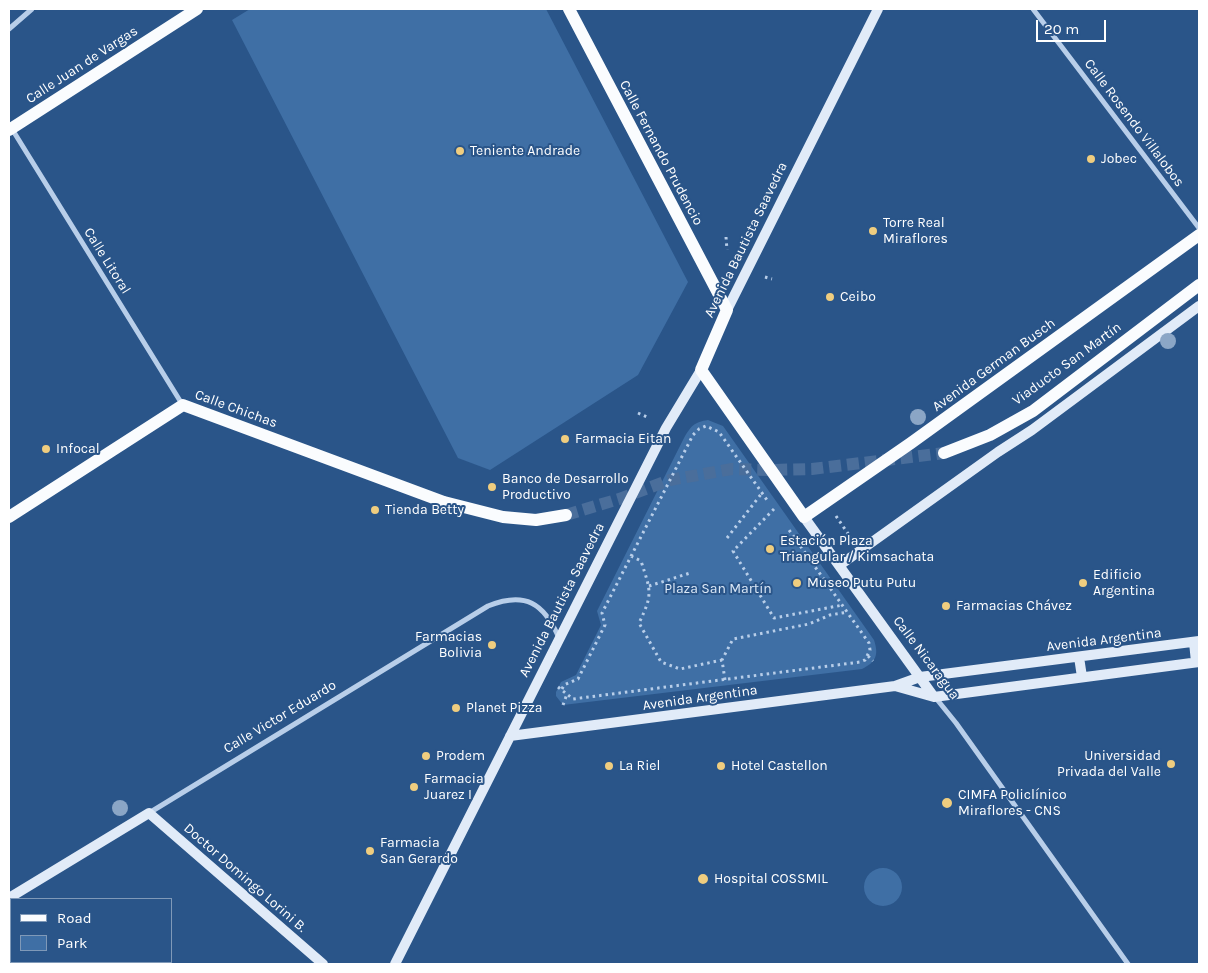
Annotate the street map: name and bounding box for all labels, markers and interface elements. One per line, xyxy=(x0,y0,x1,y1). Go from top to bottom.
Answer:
scale bar xyxy=(1038,10,1108,42)
text: 20 m xyxy=(1044,20,1079,38)
street label: Calle Juan de Vargas xyxy=(23,23,141,107)
street label: Calle Rosendo Villalobos xyxy=(1080,56,1188,190)
street label: Calle Fernando Prudencio xyxy=(616,78,706,228)
place label: Teniente Andrade xyxy=(470,143,580,159)
marker: Teniente Andrade xyxy=(454,145,466,157)
place label: Jobec xyxy=(1101,151,1137,167)
marker: Jobec xyxy=(1085,153,1097,165)
street label: Avenida Bautista Saavedra xyxy=(701,159,791,321)
place label: Torre Real Miraflores xyxy=(883,215,948,248)
street label: Calle Litoral xyxy=(80,225,134,297)
marker: Torre Real Miraflores xyxy=(867,225,879,237)
place label: Ceibo xyxy=(840,289,876,305)
marker: Ceibo xyxy=(824,291,836,303)
street label: Avenida German Busch xyxy=(929,315,1059,415)
street label: Viaducto San Martín xyxy=(1009,319,1125,409)
street label: Calle Chichas xyxy=(192,386,280,432)
place label: Farmacia Eitan xyxy=(575,431,671,447)
marker: Farmacia Eitan xyxy=(559,433,571,445)
place label: Infocal xyxy=(56,441,100,457)
marker: Infocal xyxy=(40,443,52,455)
place label: Banco de Desarrollo Productivo xyxy=(502,471,629,504)
marker: Banco de Desarrollo Productivo xyxy=(486,481,498,493)
place label: Tienda Betty xyxy=(385,502,464,518)
marker: Tienda Betty xyxy=(369,504,381,516)
street label: Avenida Bautista Saavedra xyxy=(516,520,608,680)
place label: Estación Plaza Triangular / Kimsachata xyxy=(780,533,934,566)
marker: Estación Plaza Triangular / Kimsachata xyxy=(764,543,776,555)
place label: Edificio Argentina xyxy=(1093,567,1155,600)
place label: Museo Putu Putu xyxy=(807,575,916,591)
marker: Museo Putu Putu xyxy=(791,577,803,589)
marker: Edificio Argentina xyxy=(1077,577,1089,589)
park label: Plaza San Martín xyxy=(664,581,772,597)
place label: Farmacias Chávez xyxy=(956,598,1072,614)
marker: Farmacias Chávez xyxy=(940,600,952,612)
street label: Calle Nicaragua xyxy=(889,613,963,703)
street label: Avenida Argentina xyxy=(1045,625,1163,655)
place label: Farmacias Bolivia xyxy=(415,629,482,662)
marker: Farmacias Bolivia xyxy=(486,639,498,651)
street label: Calle Victor Eduardo xyxy=(221,677,339,757)
street label: Avenida Argentina xyxy=(641,682,759,714)
place label: Planet Pizza xyxy=(466,700,543,716)
marker: Planet Pizza xyxy=(450,702,462,714)
place label: Prodem xyxy=(436,748,485,764)
place label: Universidad Privada del Valle xyxy=(1057,748,1161,780)
marker: Prodem xyxy=(420,750,432,762)
place label: La Riel xyxy=(619,758,660,774)
place label: Hotel Castellon xyxy=(731,758,828,774)
marker: Universidad Privada del Valle xyxy=(1165,758,1177,770)
marker: La Riel xyxy=(603,760,615,772)
marker: Hotel Castellon xyxy=(715,760,727,772)
place label: Farmacia Juarez I xyxy=(424,771,484,804)
marker: Farmacia Juarez I xyxy=(408,781,420,793)
place label: CIMFA Policlínico Miraflores - CNS xyxy=(958,787,1067,820)
marker: CIMFA Policlínico Miraflores - CNS xyxy=(940,796,954,810)
street label: Doctor Domingo Lorini B. xyxy=(180,820,310,936)
place label: Farmacia San Gerardo xyxy=(380,835,458,868)
marker: Farmacia San Gerardo xyxy=(364,845,376,857)
place label: Hospital COSSMIL xyxy=(714,871,828,887)
marker: Hospital COSSMIL xyxy=(696,872,710,886)
legend xyxy=(10,898,172,963)
text: Road xyxy=(57,909,92,927)
text: Park xyxy=(57,934,87,952)

